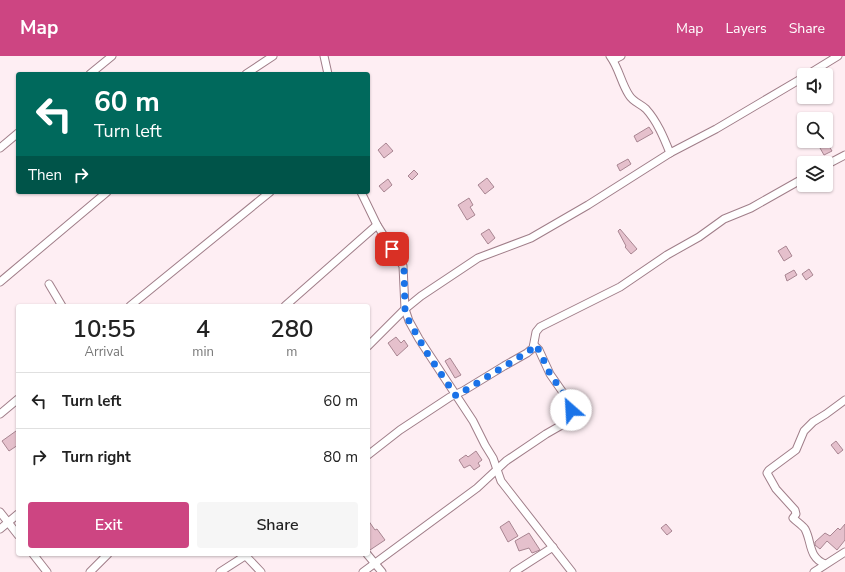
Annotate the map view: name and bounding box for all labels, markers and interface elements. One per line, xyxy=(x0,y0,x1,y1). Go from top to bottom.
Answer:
text: Map xyxy=(20,15,58,41)
text: Map xyxy=(676,19,703,38)
text: Layers xyxy=(725,19,767,38)
text: Share xyxy=(789,19,825,38)
map controls xyxy=(797,68,833,192)
button: sound xyxy=(797,68,833,104)
text: 60 m xyxy=(94,83,160,121)
icon: left xyxy=(28,88,80,140)
button: search xyxy=(797,112,833,148)
text: Turn left xyxy=(94,119,162,143)
button: layers xyxy=(797,156,833,192)
icon: right xyxy=(70,164,92,186)
text: Then xyxy=(28,165,62,185)
pin xyxy=(375,232,409,266)
icon: arrive xyxy=(381,238,403,260)
text: 10:55 xyxy=(72,313,136,345)
text: 4 xyxy=(196,313,210,345)
text: 280 xyxy=(270,313,313,345)
text: Arrival xyxy=(85,343,124,361)
text: min xyxy=(192,343,214,361)
text: m xyxy=(286,343,297,361)
position arrow xyxy=(550,389,592,431)
icon: left xyxy=(28,390,50,412)
text: Turn left xyxy=(62,391,121,411)
text: 60 m xyxy=(323,391,358,411)
icon: right xyxy=(28,446,50,468)
text: Turn right xyxy=(62,447,131,467)
text: 80 m xyxy=(323,447,358,467)
button: Exit xyxy=(28,502,189,548)
button: Share xyxy=(197,502,358,548)

